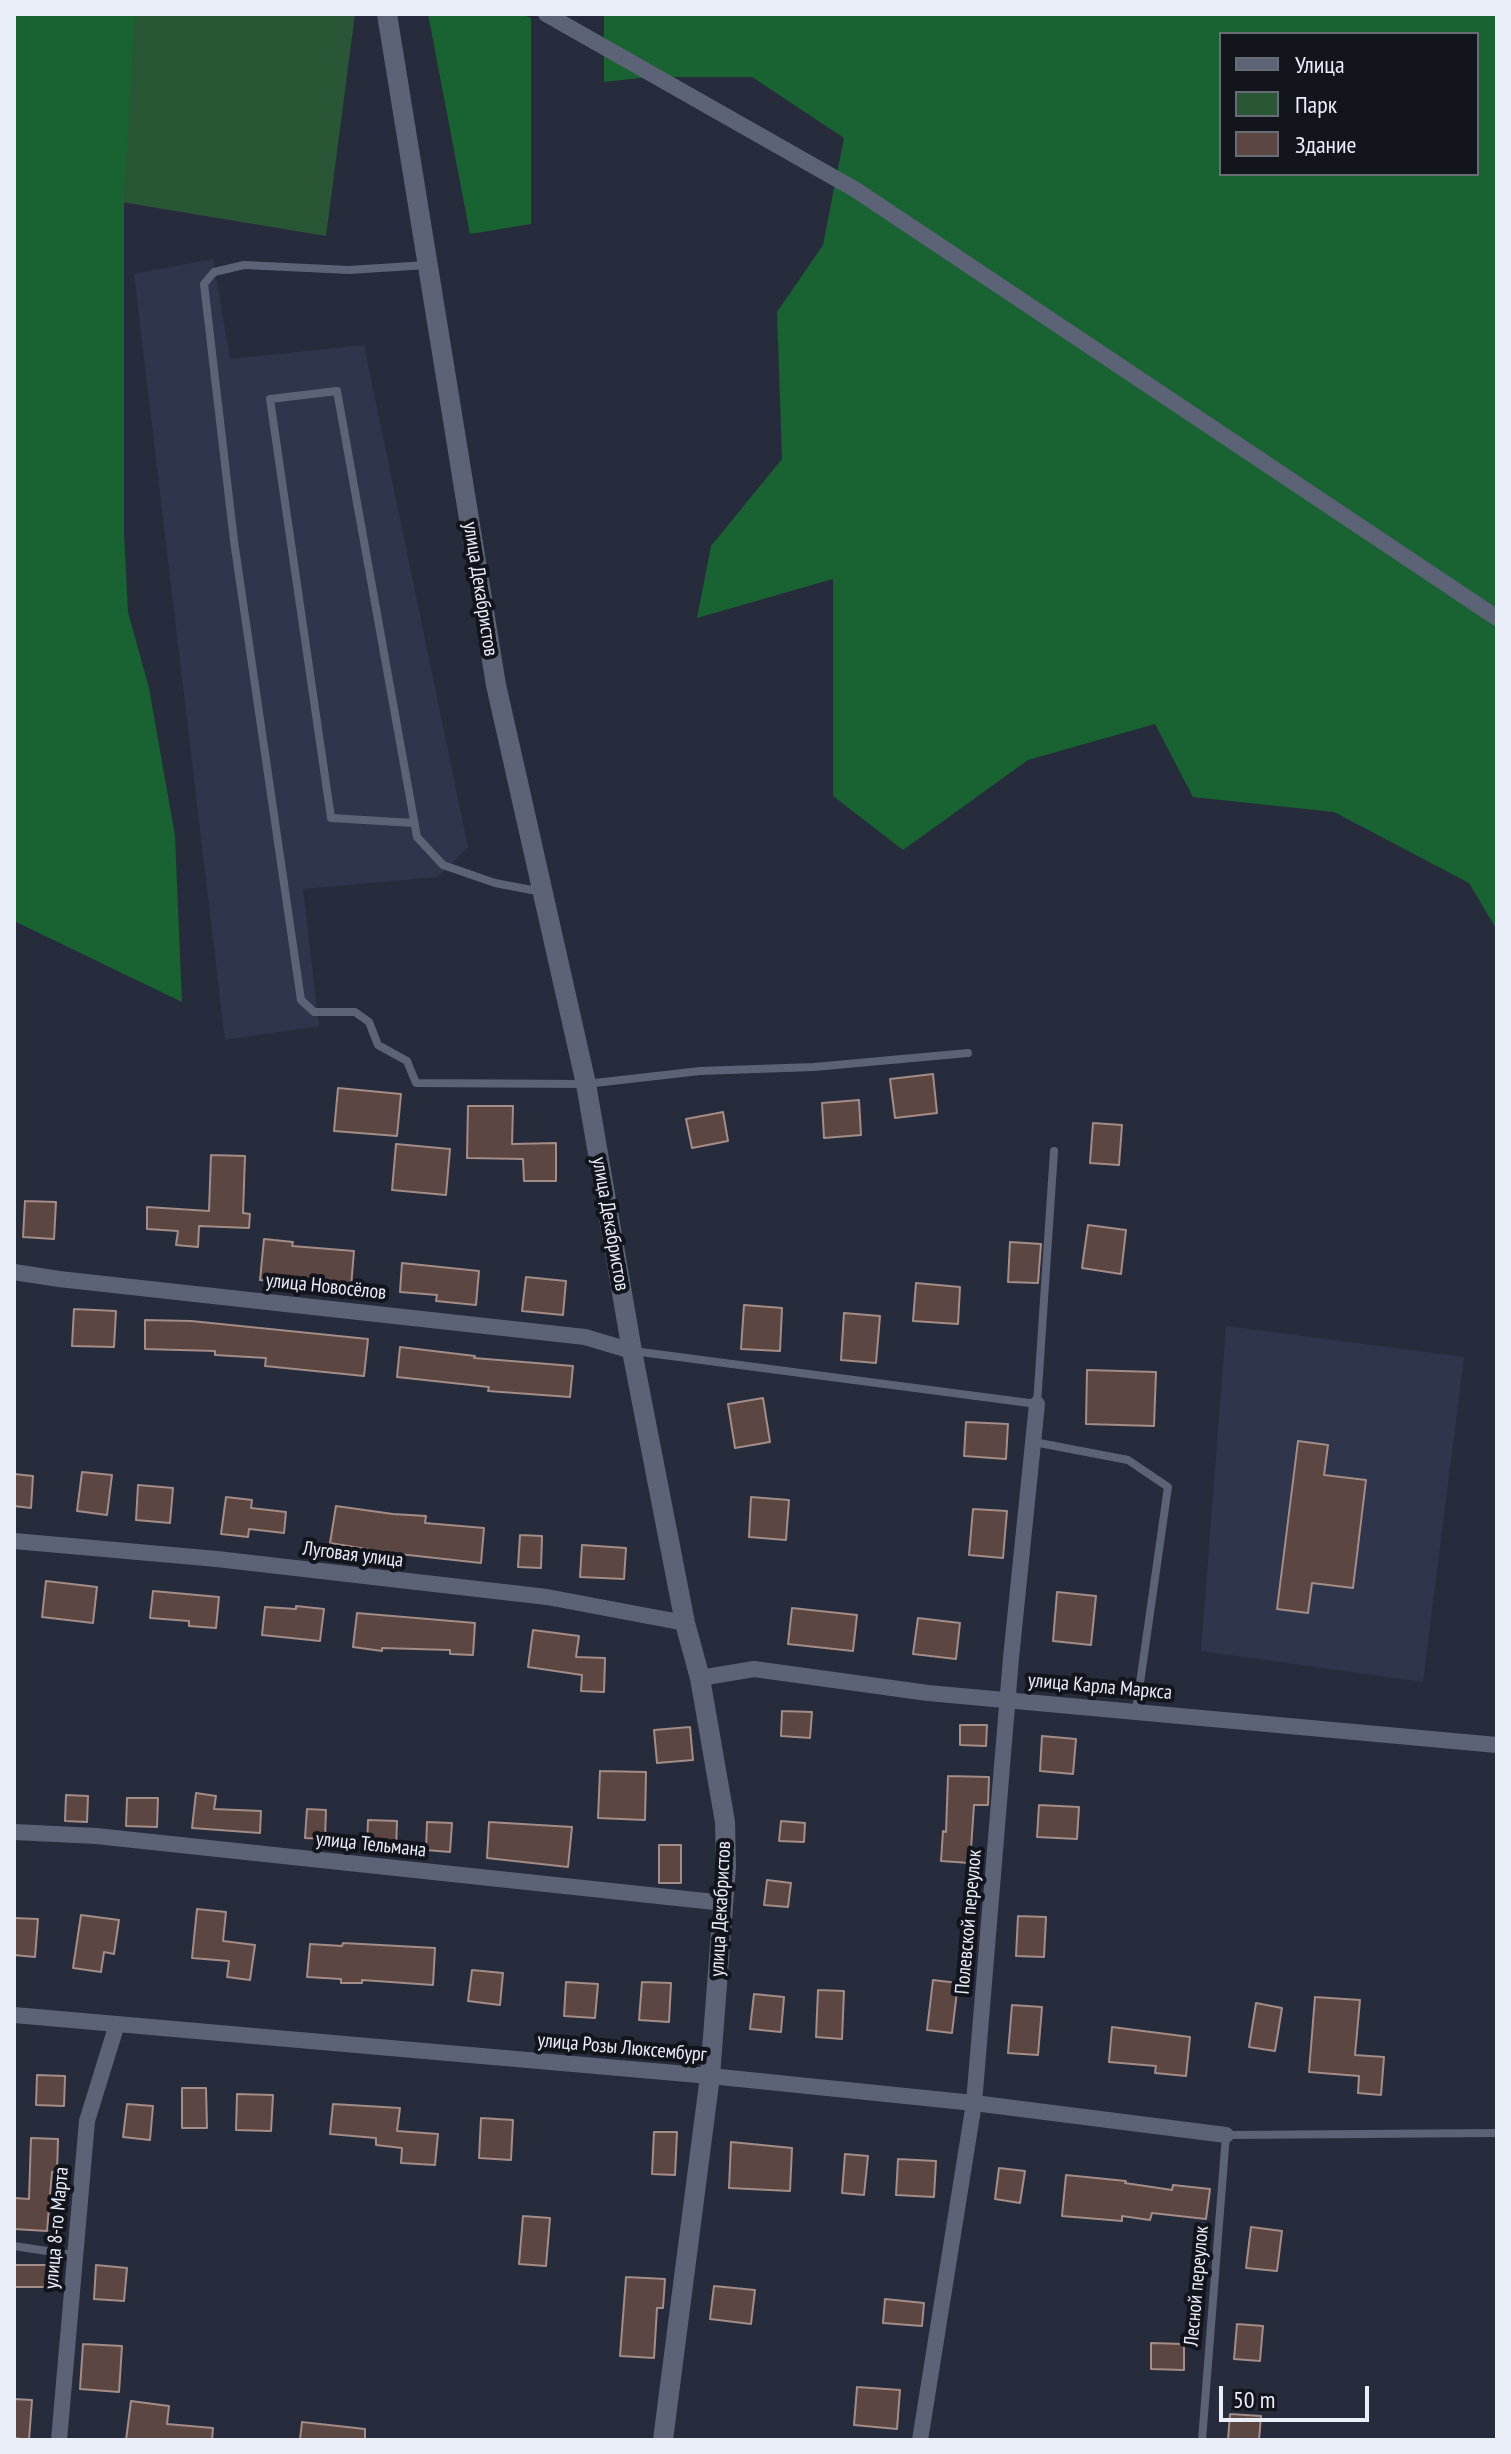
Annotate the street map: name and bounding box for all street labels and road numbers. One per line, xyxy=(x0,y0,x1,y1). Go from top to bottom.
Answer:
street label: улица Декабристов xyxy=(458,520,502,658)
street label: улица Декабристов xyxy=(586,1155,634,1293)
street label: улица Новосёлов xyxy=(265,1269,387,1305)
street label: Луговая улица xyxy=(301,1537,405,1573)
street label: улица Карла Маркса xyxy=(1027,1669,1173,1705)
street label: улица Тельмана xyxy=(315,1827,427,1863)
street label: улица Декабристов xyxy=(705,1841,737,1977)
street label: Полевской переулок xyxy=(951,1849,987,1995)
street label: улица Розы Люксембург xyxy=(536,2029,708,2067)
street label: улица 8-го Марта xyxy=(40,2166,74,2290)
street label: Лесной переулок xyxy=(1180,2225,1214,2347)

